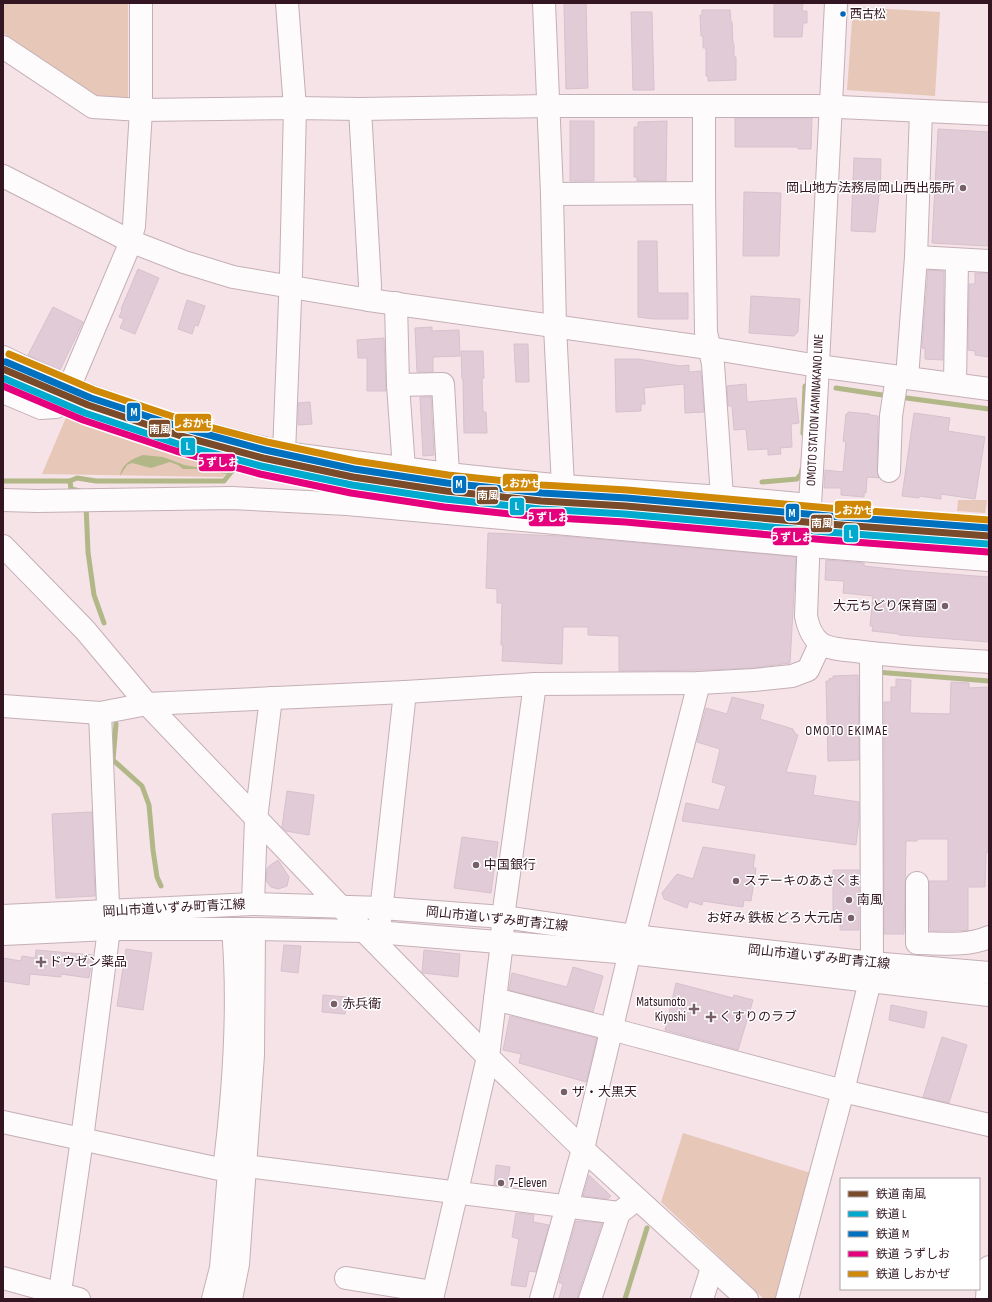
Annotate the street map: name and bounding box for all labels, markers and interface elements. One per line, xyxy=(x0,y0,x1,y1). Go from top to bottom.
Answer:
place label: 西古松 xyxy=(850,7,886,22)
marker: 西古松 xyxy=(838,9,848,19)
place label: 岡山地方法務局岡山西出張所 xyxy=(786,180,955,196)
marker: 岡山地方法務局岡山西出張所 xyxy=(958,183,968,193)
street label: OMOTO STATION KAMINAKANO LINE xyxy=(803,334,827,486)
line badge: M xyxy=(126,402,141,422)
text: M xyxy=(131,406,138,419)
line badge: しおかぜ xyxy=(174,413,212,432)
text: しおかぜ xyxy=(171,417,215,430)
line badge: 南風 xyxy=(148,419,171,438)
text: 南風 xyxy=(149,423,171,436)
line badge: L xyxy=(180,437,196,456)
text: L xyxy=(186,440,191,453)
line badge: うずしお xyxy=(198,453,236,472)
text: うずしお xyxy=(195,456,239,469)
line badge: しおかぜ xyxy=(502,473,539,492)
line badge: M xyxy=(452,475,467,494)
text: しおかぜ xyxy=(498,477,542,490)
text: M xyxy=(456,478,463,491)
line badge: 南風 xyxy=(476,486,499,505)
text: 南風 xyxy=(477,489,499,502)
line badge: L xyxy=(509,497,525,516)
text: L xyxy=(515,500,520,513)
line badge: しおかぜ xyxy=(834,500,872,519)
line badge: M xyxy=(785,503,800,522)
text: しおかぜ xyxy=(831,504,875,517)
text: M xyxy=(789,507,796,520)
line badge: うずしお xyxy=(528,508,566,527)
text: うずしお xyxy=(525,511,569,524)
line badge: 南風 xyxy=(810,514,833,533)
text: 南風 xyxy=(811,517,833,530)
line badge: L xyxy=(843,524,859,543)
line badge: うずしお xyxy=(772,527,810,546)
text: L xyxy=(849,528,854,541)
text: うずしお xyxy=(769,531,813,544)
place label: 大元ちどり保育園 xyxy=(833,598,937,614)
marker: 大元ちどり保育園 xyxy=(940,601,950,611)
district label: OMOTO EKIMAE xyxy=(805,722,889,739)
place label: 中国銀行 xyxy=(484,857,536,873)
marker: 中国銀行 xyxy=(471,860,481,870)
place label: ステーキのあさくま xyxy=(744,873,861,889)
marker: ステーキのあさくま xyxy=(731,876,741,886)
place label: 南風 xyxy=(857,892,883,908)
marker: 南風 xyxy=(844,895,854,905)
street label: 岡山市道いずみ町青江線 xyxy=(102,896,246,920)
street label: 岡山市道いずみ町青江線 xyxy=(425,904,569,934)
place label: お好み 鉄板 どろ 大元店 xyxy=(707,910,843,926)
marker: お好み 鉄板 どろ 大元店 xyxy=(846,913,856,923)
street label: 岡山市道いずみ町青江線 xyxy=(747,942,891,972)
place label: ドウゼン薬品 xyxy=(49,954,127,970)
marker: ドウゼン薬品 xyxy=(36,957,46,967)
place label: Matsumoto Kiyoshi xyxy=(636,994,686,1025)
place label: 赤兵衛 xyxy=(342,996,381,1012)
marker: 赤兵衛 xyxy=(329,999,339,1009)
marker: Matsumoto Kiyoshi xyxy=(689,1004,699,1014)
place label: くすりのラブ xyxy=(719,1009,797,1025)
marker: くすりのラブ xyxy=(706,1012,716,1022)
place label: ザ・大黒天 xyxy=(572,1084,637,1100)
marker: ザ・大黒天 xyxy=(559,1087,569,1097)
place label: 7-Eleven xyxy=(509,1175,547,1191)
marker: 7-Eleven xyxy=(496,1178,506,1188)
legend xyxy=(840,1178,980,1290)
text: 鉄道 南風 xyxy=(876,1187,926,1202)
text: 鉄道 L xyxy=(876,1207,907,1222)
text: 鉄道 M xyxy=(876,1227,909,1242)
text: 鉄道 うずしお xyxy=(876,1247,950,1262)
text: 鉄道 しおかぜ xyxy=(876,1267,950,1282)

